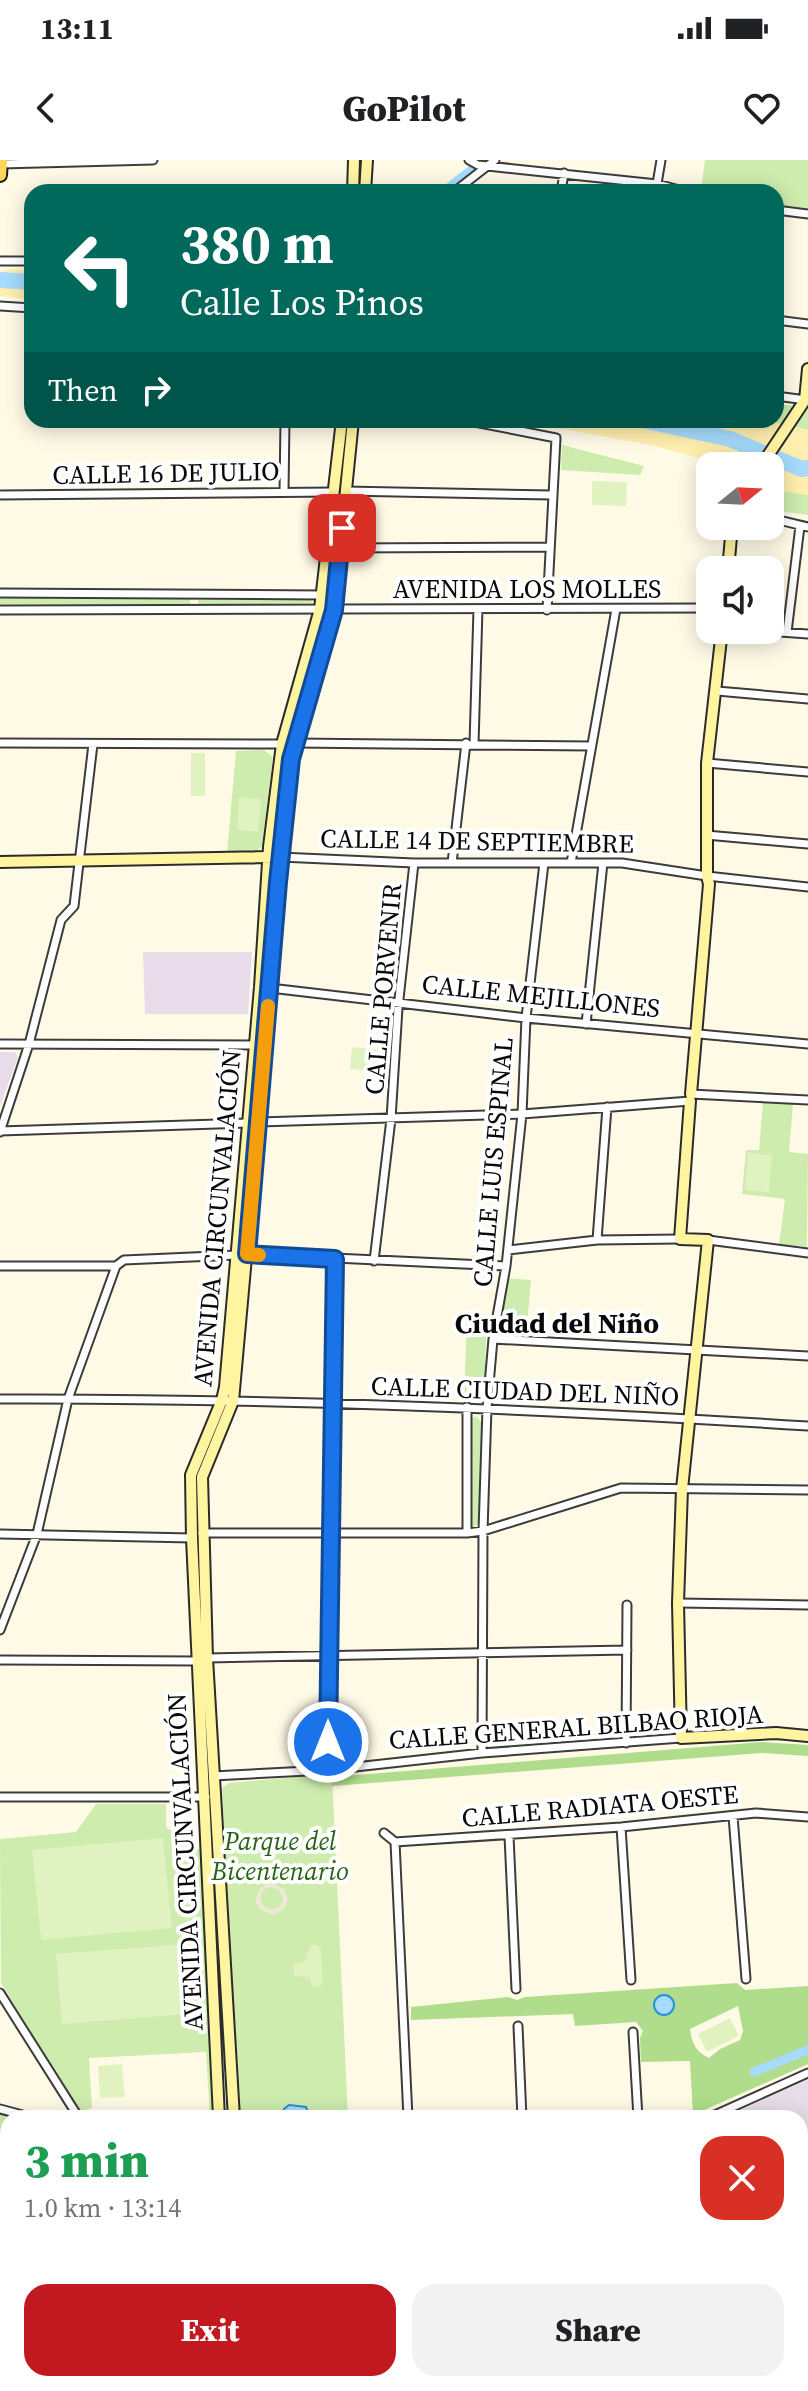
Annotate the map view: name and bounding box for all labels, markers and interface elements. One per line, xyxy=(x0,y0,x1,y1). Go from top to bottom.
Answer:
text: 13:11 xyxy=(40,8,114,49)
text: GoPilot xyxy=(342,84,466,133)
icon: back xyxy=(24,86,68,130)
icon: heart xyxy=(740,86,784,130)
text: 380 m xyxy=(180,205,334,282)
icon: left xyxy=(48,216,152,320)
text: Calle Los Pinos xyxy=(180,278,424,327)
icon: right xyxy=(134,368,178,412)
text: Then xyxy=(48,370,118,411)
north arrow xyxy=(696,452,784,540)
map controls xyxy=(696,452,784,644)
street label: CALLE 16 DE JULIO xyxy=(52,453,280,493)
pin xyxy=(308,494,376,562)
icon: arrive xyxy=(320,506,364,550)
button: sound xyxy=(696,556,784,644)
street label: AVENIDA LOS MOLLES xyxy=(393,571,661,607)
street label: CALLE 14 DE SEPTIEMBRE xyxy=(320,820,634,862)
street label: CALLE PORVENIR xyxy=(356,882,410,1096)
street label: CALLE MEJILLONES xyxy=(420,966,662,1026)
street label: CALLE LUIS ESPINAL xyxy=(464,1036,522,1288)
street label: AVENIDA CIRCUNVALACIÓN xyxy=(184,1048,250,1388)
district label: Ciudad del Niño xyxy=(455,1304,659,1342)
street label: CALLE CIUDAD DEL NIÑO xyxy=(370,1368,680,1414)
street label: AVENIDA CIRCUNVALACIÓN xyxy=(158,1692,212,2032)
street label: CALLE GENERAL BILBAO RIOJA xyxy=(388,1696,764,1758)
position arrow xyxy=(286,1700,370,1784)
street label: CALLE RADIATA OESTE xyxy=(460,1776,740,1836)
park label: Parque del Bicentenario xyxy=(210,1823,349,1889)
text: 3 min xyxy=(24,2127,149,2193)
button: close xyxy=(700,2136,784,2220)
text: 1.0 km · 13:14 xyxy=(24,2190,181,2226)
button: Exit xyxy=(24,2284,396,2376)
button: Share xyxy=(412,2284,784,2376)

